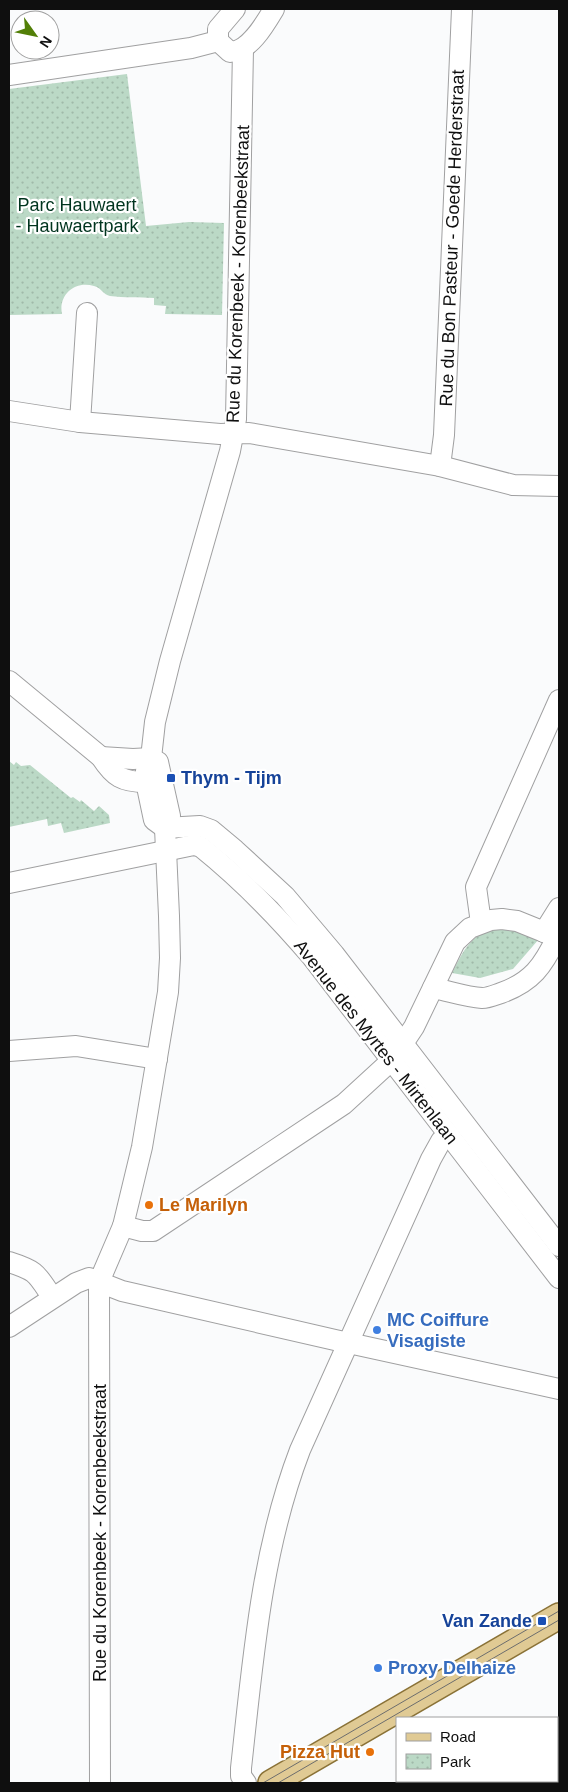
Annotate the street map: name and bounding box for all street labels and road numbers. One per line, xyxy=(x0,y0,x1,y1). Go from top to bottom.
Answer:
street label: Rue du Bon Pasteur - Goede Herderstraat xyxy=(436,69,468,407)
street label: Rue du Korenbeek - Korenbeekstraat xyxy=(223,125,253,423)
street label: Avenue des Myrtes - Mirtenlaan xyxy=(290,936,462,1148)
street label: Rue du Korenbeek - Korenbeekstraat xyxy=(90,1384,110,1682)

